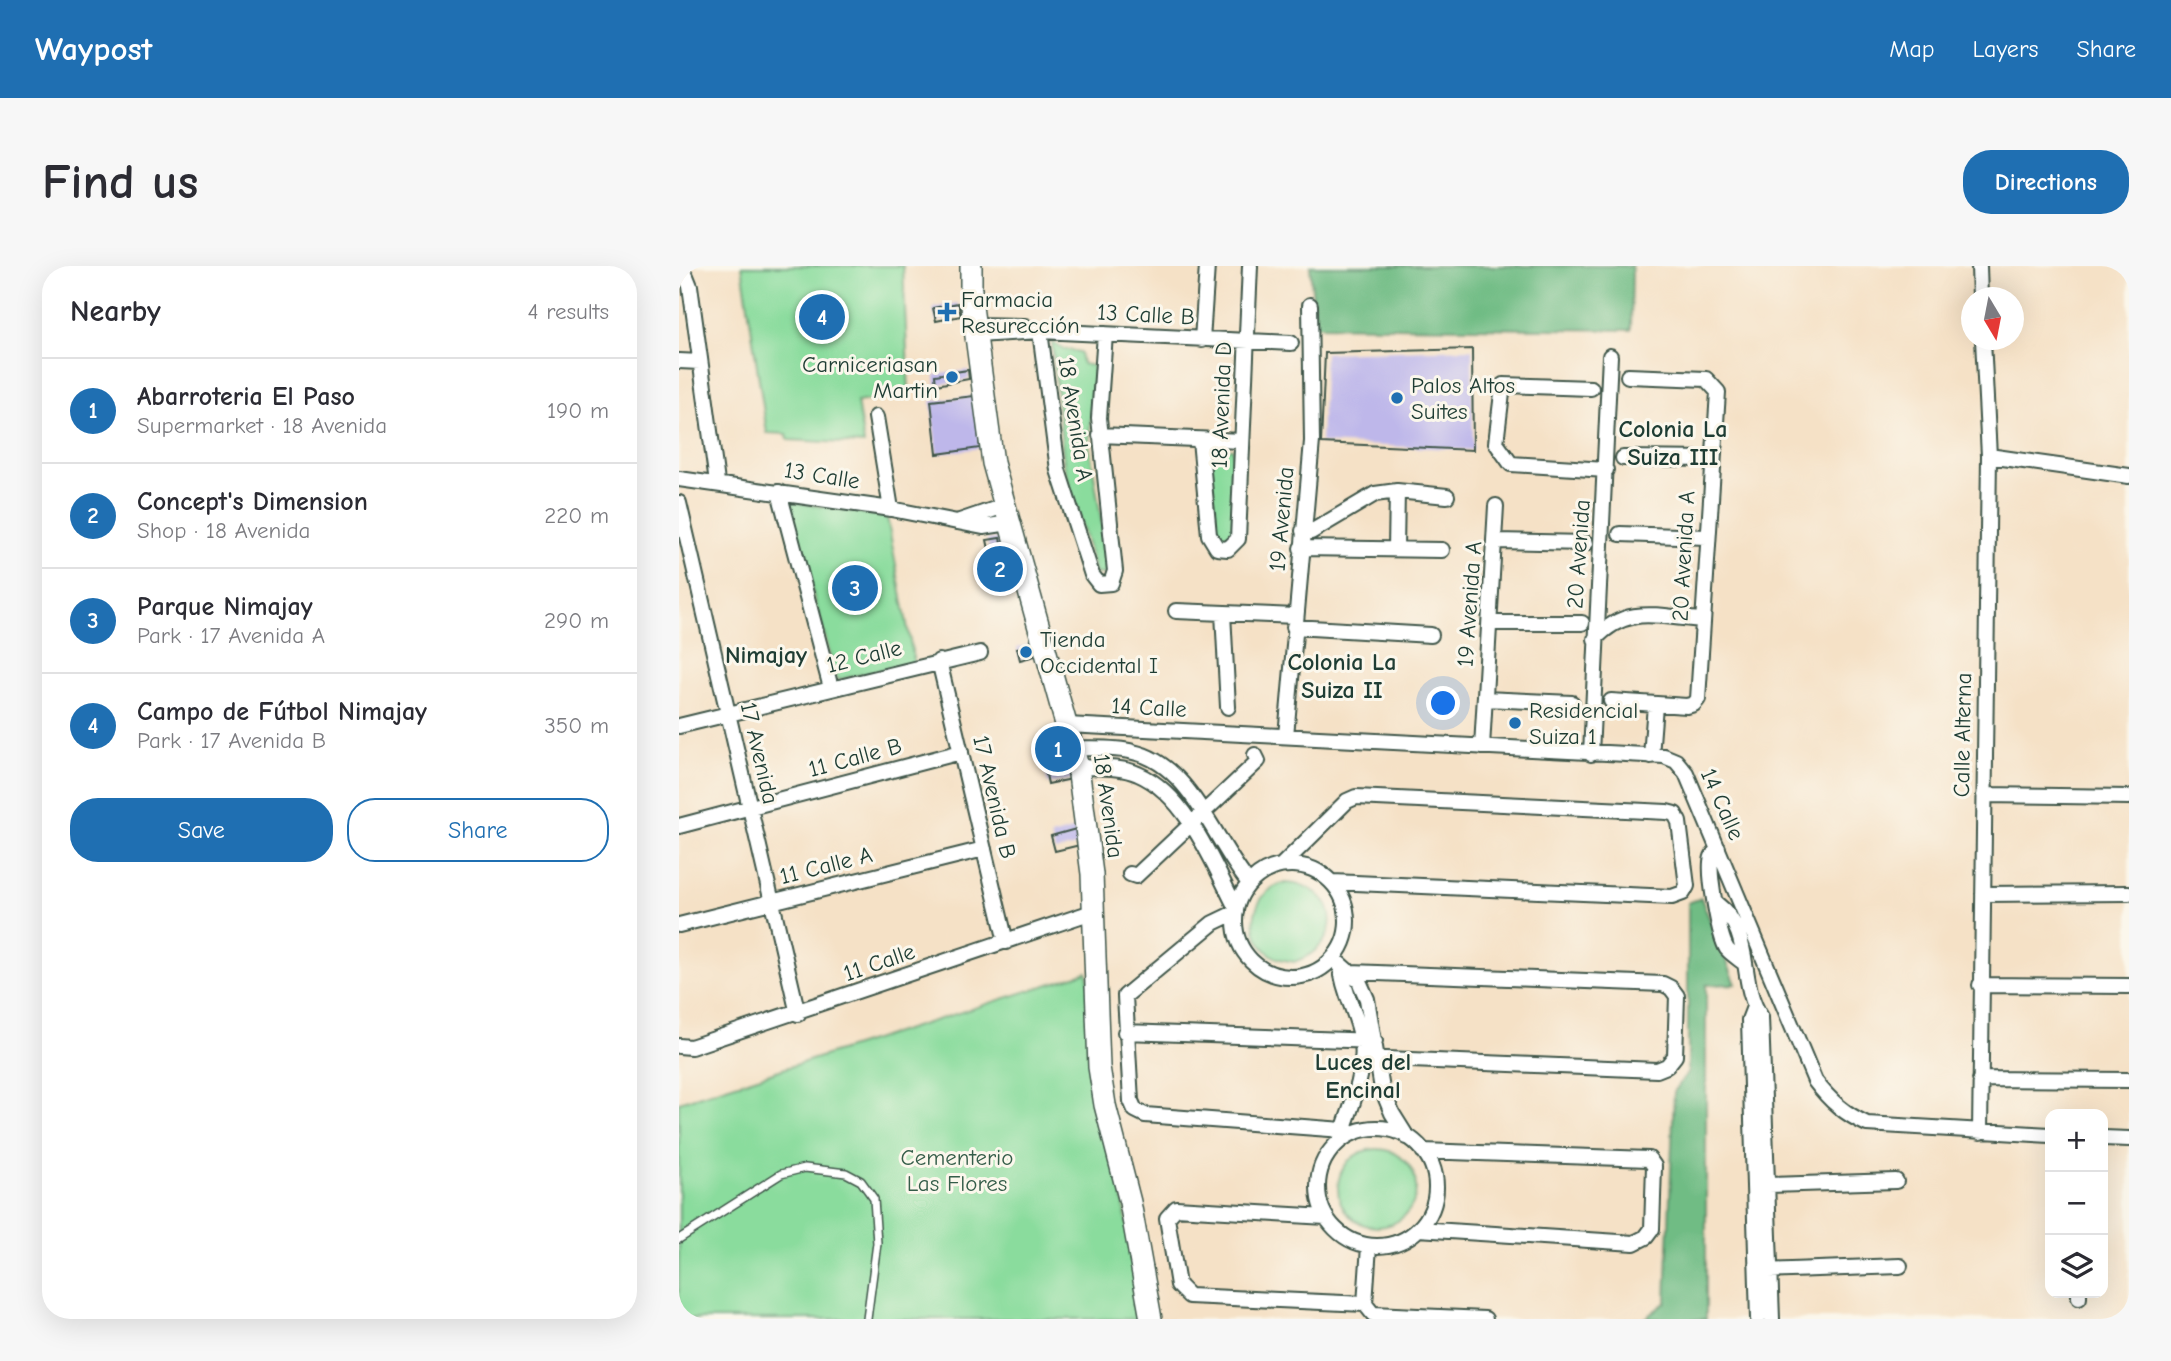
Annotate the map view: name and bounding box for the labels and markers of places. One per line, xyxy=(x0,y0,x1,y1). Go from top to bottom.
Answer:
place label: Farmacia Resurección xyxy=(961,286,1080,339)
pin: 4 xyxy=(799,291,845,343)
marker: Farmacia Resurección xyxy=(939,304,955,320)
place label: Carniceriasan Martin xyxy=(802,351,938,404)
marker: Carniceriasan Martin xyxy=(944,369,960,385)
place label: Palos Altos Suites xyxy=(1411,372,1515,425)
marker: Palos Altos Suites xyxy=(1389,390,1405,406)
pin: 2 xyxy=(977,543,1023,595)
pin: 3 xyxy=(832,562,878,614)
place label: Tienda Occidental I xyxy=(1040,626,1158,679)
marker: Tienda Occidental I xyxy=(1018,644,1034,660)
place label: Residencial Suiza 1 xyxy=(1529,697,1638,750)
marker: Residencial Suiza 1 xyxy=(1507,715,1523,731)
pin: 1 xyxy=(1035,723,1081,775)

